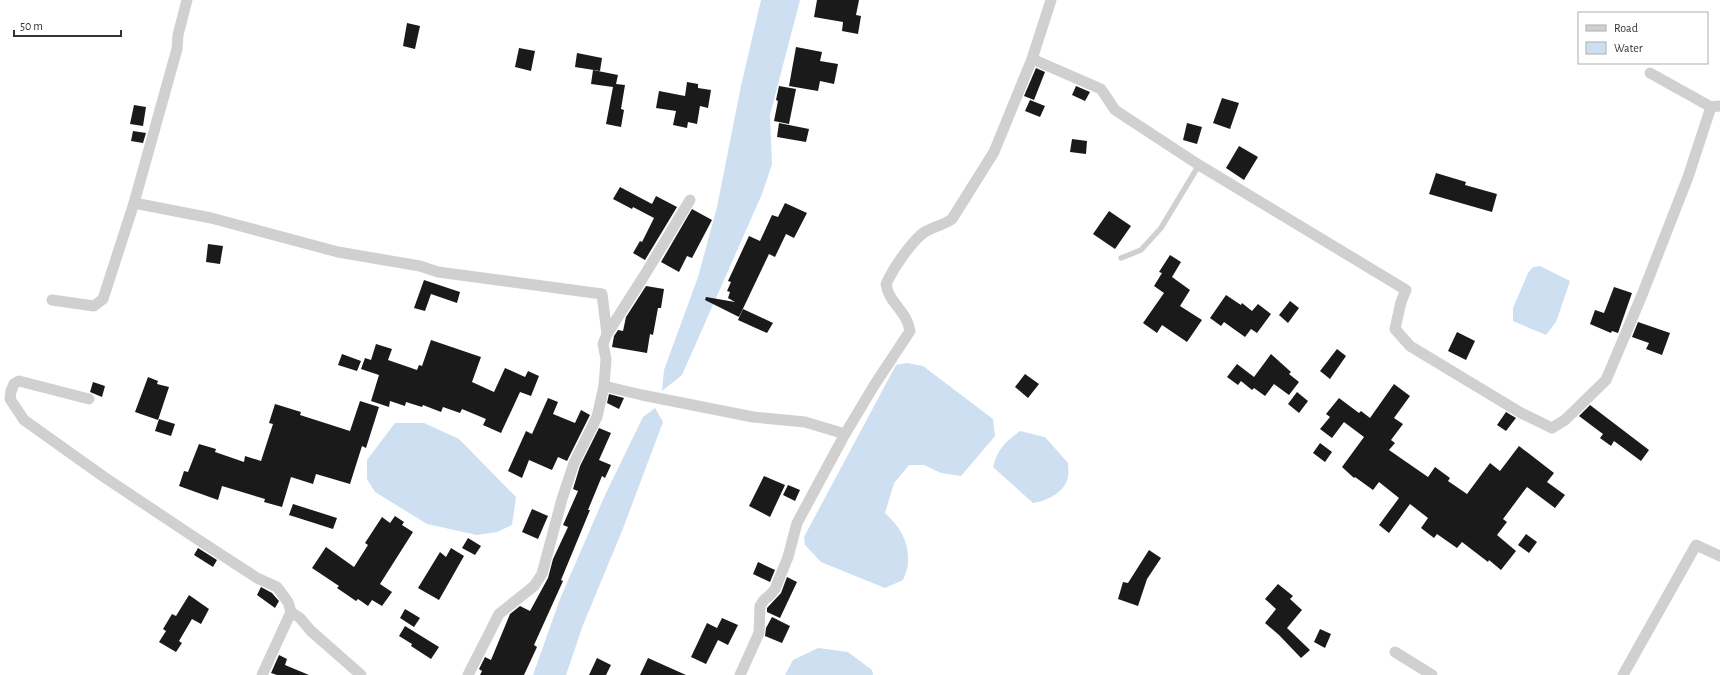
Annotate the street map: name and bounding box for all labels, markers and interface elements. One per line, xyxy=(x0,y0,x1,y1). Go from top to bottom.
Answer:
scale bar xyxy=(14,12,121,38)
legend xyxy=(1578,12,1708,64)
text: 50 m xyxy=(20,20,43,32)
text: Road xyxy=(1614,22,1638,34)
text: Water xyxy=(1614,42,1643,54)

